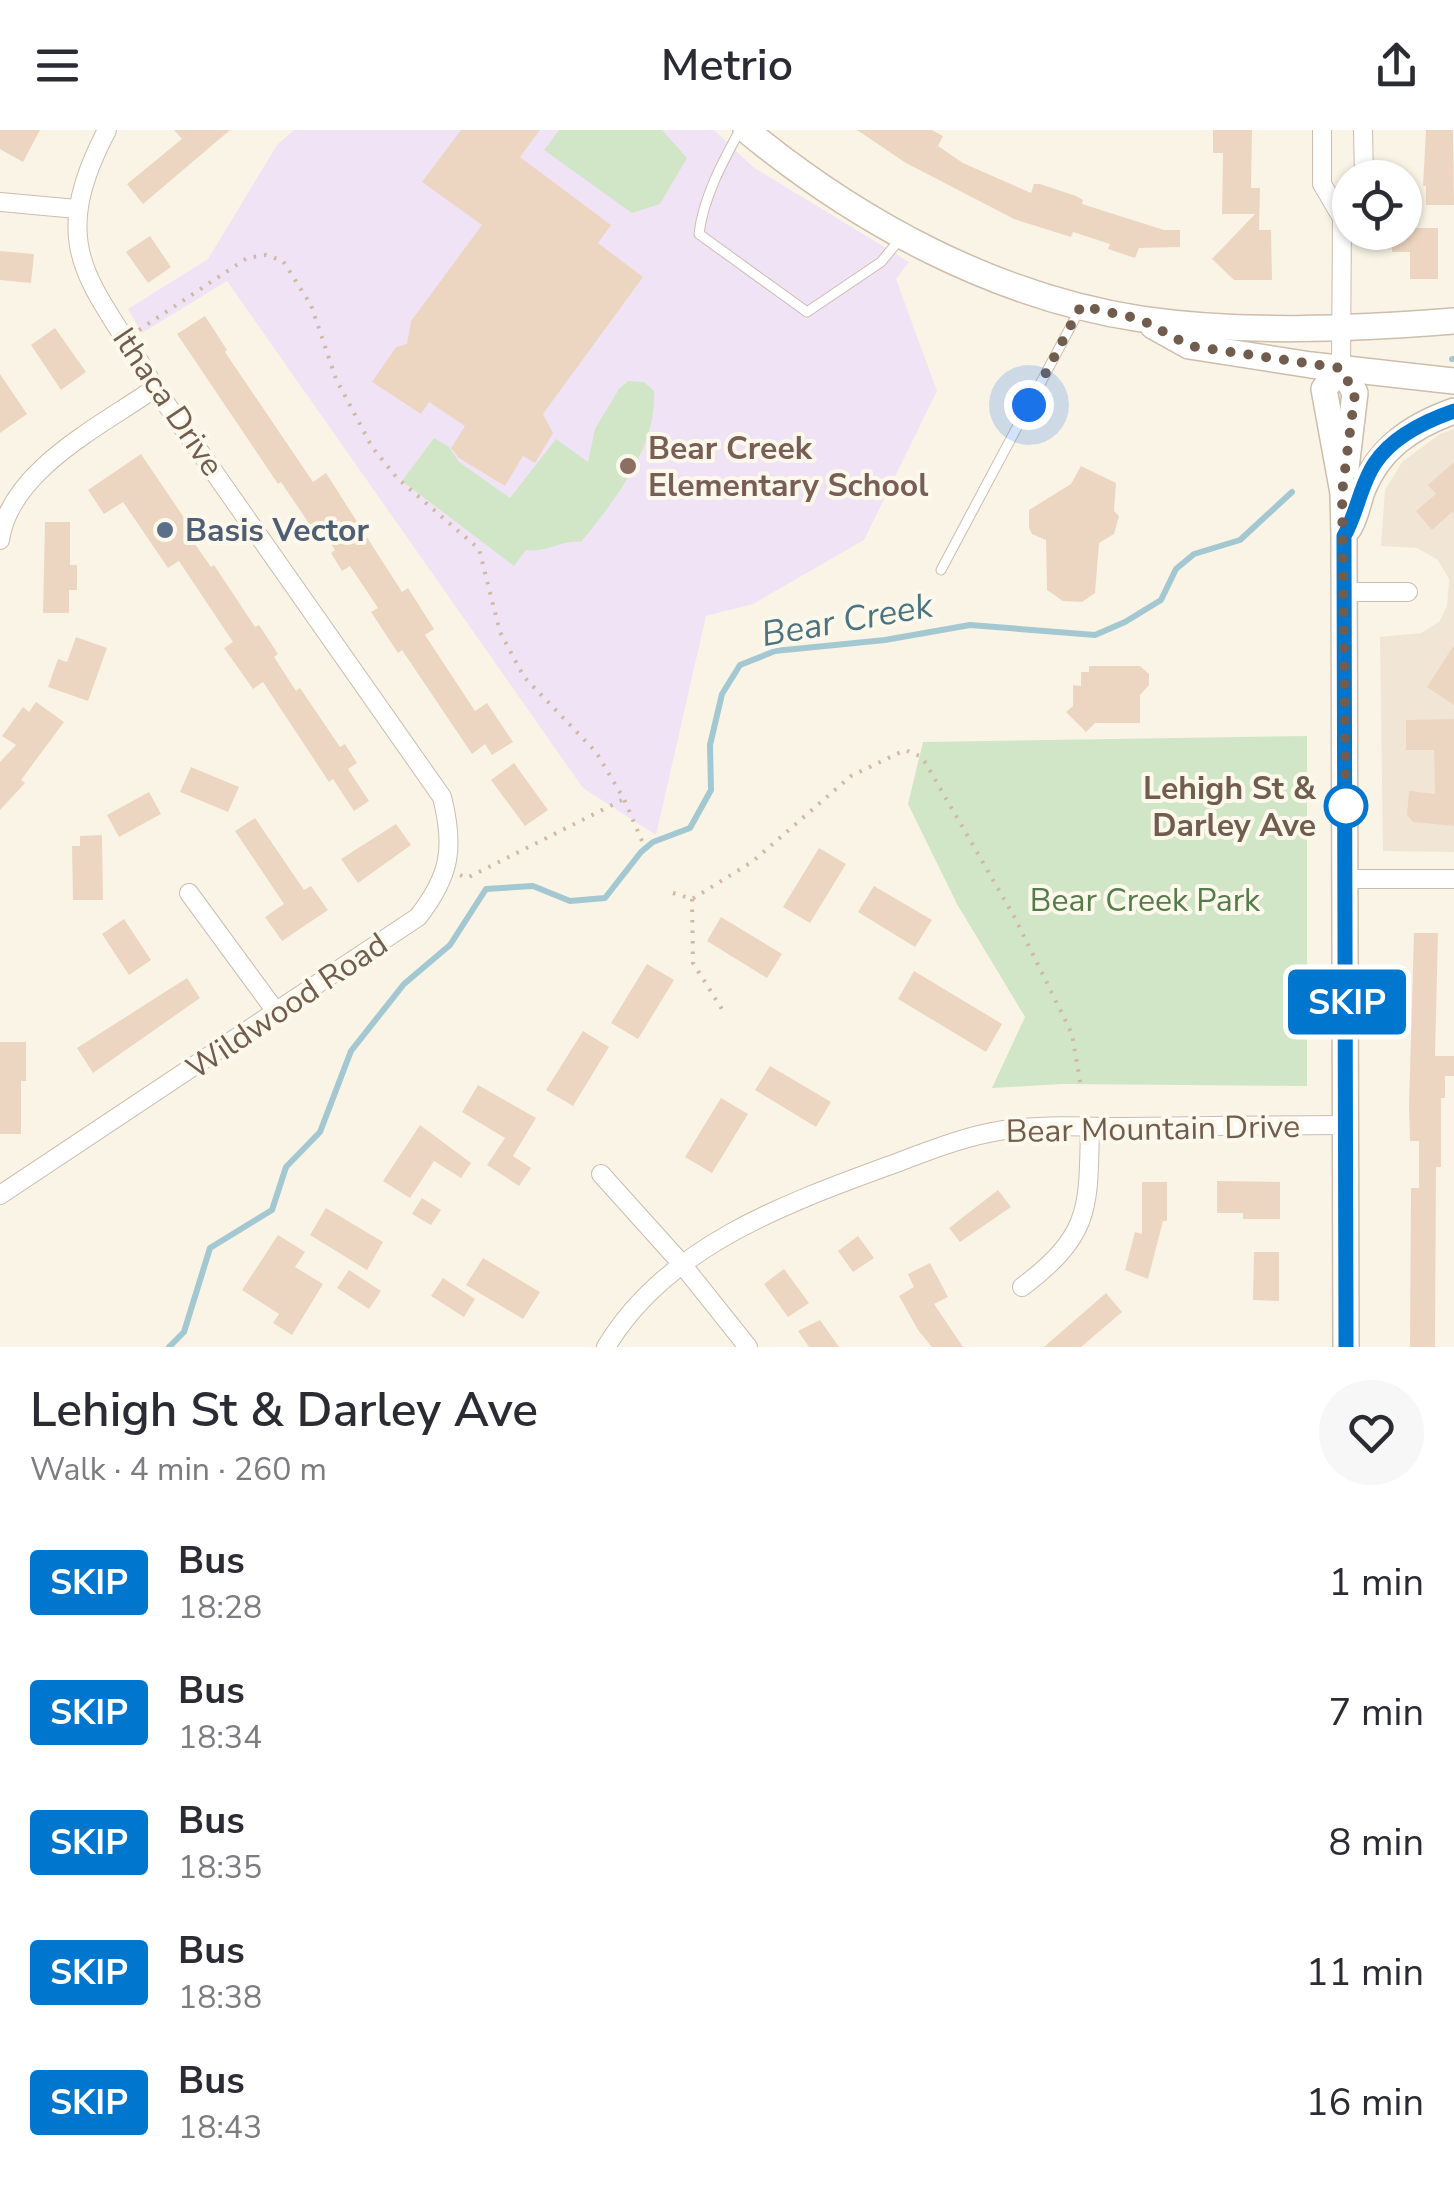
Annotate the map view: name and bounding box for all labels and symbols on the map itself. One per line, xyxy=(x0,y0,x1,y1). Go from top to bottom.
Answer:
street label: Ithaca Drive xyxy=(103,319,233,485)
your location xyxy=(1004,380,1054,430)
place label: Bear Creek Elementary School xyxy=(648,427,928,507)
marker: Bear Creek Elementary School xyxy=(617,455,639,477)
place label: Basis Vector xyxy=(185,509,369,552)
marker: Basis Vector xyxy=(154,519,176,541)
water label: Bear Creek xyxy=(758,582,938,658)
place label: Lehigh St & Darley Ave xyxy=(1143,767,1317,847)
marker: Lehigh St & Darley Ave xyxy=(1325,785,1367,827)
park label: Bear Creek Park xyxy=(1030,879,1261,922)
street label: Wildwood Road xyxy=(178,923,396,1089)
line badge: SKIP xyxy=(1277,970,1417,1034)
street label: Bear Mountain Drive xyxy=(1005,1105,1301,1153)

